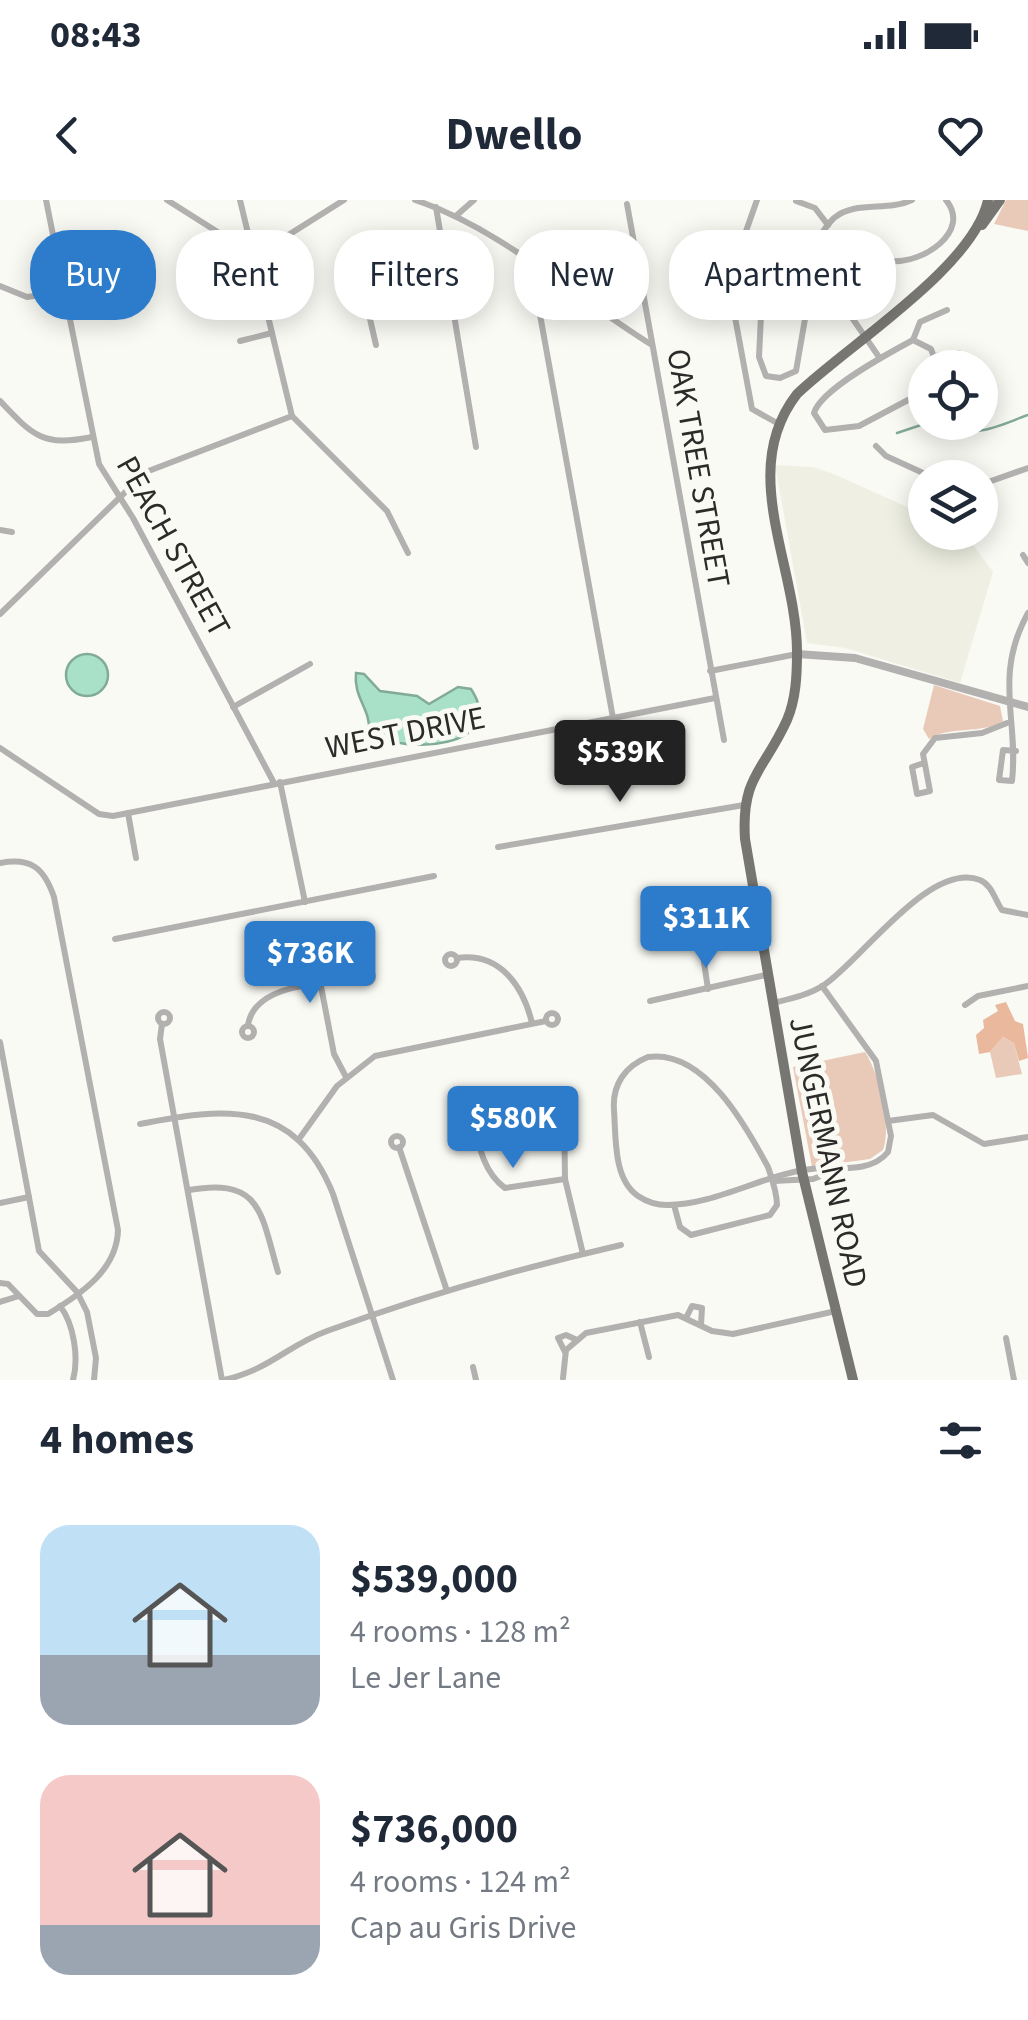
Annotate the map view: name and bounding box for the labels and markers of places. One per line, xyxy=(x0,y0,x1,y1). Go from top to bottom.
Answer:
pin: $539K xyxy=(550,720,690,805)
pin: $311K xyxy=(636,886,776,971)
pin: $736K xyxy=(240,921,380,1006)
pin: $580K xyxy=(443,1086,583,1171)

